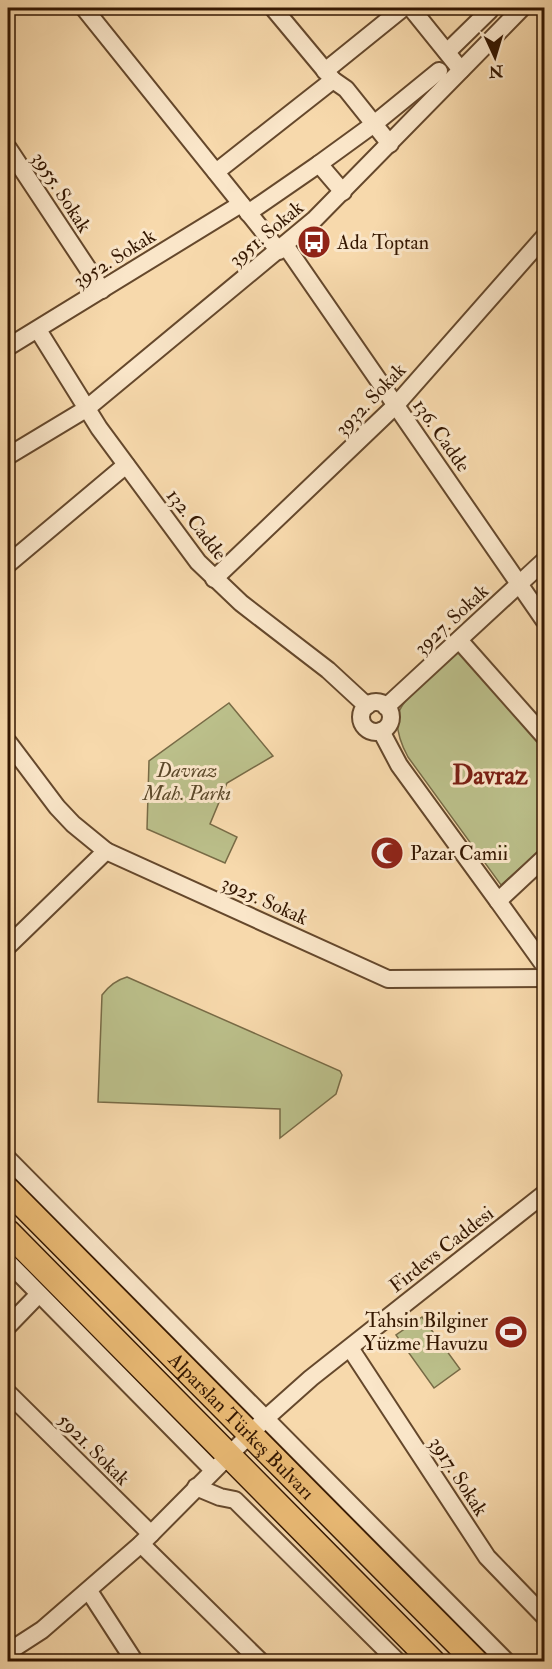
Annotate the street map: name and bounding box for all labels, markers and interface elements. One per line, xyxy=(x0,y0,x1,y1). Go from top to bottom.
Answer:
north arrow xyxy=(465,27,525,87)
text: N xyxy=(487,60,505,81)
street label: 3955. Sokak xyxy=(26,147,97,238)
street label: 3951. Sokak xyxy=(224,195,309,272)
street label: 3952. Sokak xyxy=(68,223,161,294)
bus stop icon: Ada Toptan xyxy=(296,224,332,260)
place label: Ada Toptan xyxy=(336,230,429,256)
street label: 3932. Sokak xyxy=(330,357,411,441)
street label: 136. Cadde xyxy=(407,394,476,477)
street label: 132. Cadde xyxy=(161,484,232,565)
street label: 3927. Sokak xyxy=(409,578,494,660)
park label: Davraz Mah. Parkı xyxy=(142,758,231,806)
district label: Davraz xyxy=(452,760,528,792)
mosque icon: Pazar Camii xyxy=(369,835,405,871)
place label: Pazar Camii xyxy=(410,841,508,866)
street label: 3925. Sokak xyxy=(217,870,312,931)
street label: Firdevs Caddesi xyxy=(384,1201,499,1298)
place label: Tahsin Bilginer Yüzme Havuzu xyxy=(363,1308,489,1356)
sports icon: Tahsin Bilginer Yüzme Havuzu xyxy=(493,1314,529,1350)
street label: Alparslan Türkeş Bulvarı xyxy=(162,1347,320,1505)
street label: 5921. Sokak xyxy=(52,1408,135,1491)
street label: 3917. Sokak xyxy=(424,1432,494,1521)

